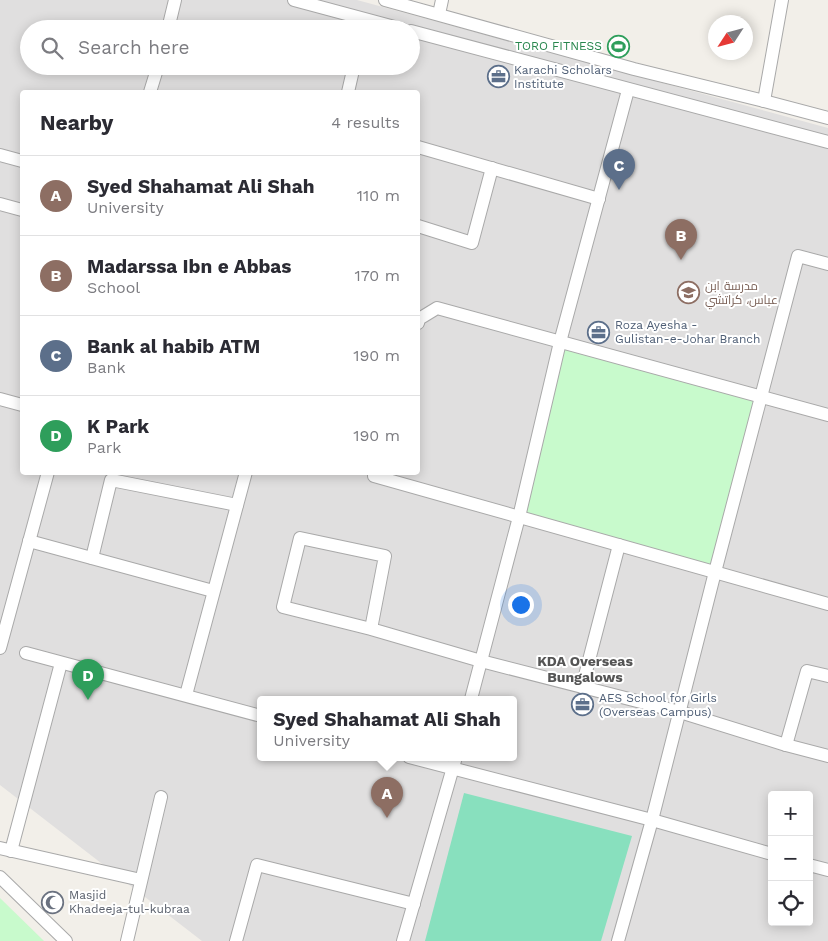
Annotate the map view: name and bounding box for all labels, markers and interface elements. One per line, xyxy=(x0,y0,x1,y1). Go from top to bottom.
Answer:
north arrow xyxy=(708,15,753,60)
search box xyxy=(20,20,420,75)
icon: search xyxy=(38,34,66,62)
sports icon: TORO FITNESS xyxy=(606,34,630,58)
text: Search here xyxy=(78,36,189,59)
place label: TORO FITNESS xyxy=(515,39,602,53)
place label: Karachi Scholars Institute xyxy=(514,63,612,91)
office icon: Karachi Scholars Institute xyxy=(486,65,510,89)
text: Nearby xyxy=(40,110,113,135)
text: 4 results xyxy=(331,113,400,132)
pin: C xyxy=(603,149,635,190)
text: Syed Shahamat Ali Shah xyxy=(87,175,314,198)
text: A xyxy=(51,186,61,205)
text: 110 m xyxy=(357,186,400,205)
text: University xyxy=(87,198,164,217)
pin: B xyxy=(665,219,697,260)
text: Madarssa Ibn e Abbas xyxy=(87,255,292,278)
text: B xyxy=(51,266,61,285)
text: 170 m xyxy=(354,266,400,285)
text: School xyxy=(87,278,140,297)
place label: مدرسة ابن عباس، كراتشي xyxy=(705,279,778,310)
school or university icon: مدرسة ابن عباس، كراتشي xyxy=(677,281,701,305)
place label: Roza Ayesha - Gulistan-e-Johar Branch xyxy=(615,318,760,346)
office icon: Roza Ayesha - Gulistan-e-Johar Branch xyxy=(587,320,611,344)
text: Bank al habib ATM xyxy=(87,335,260,358)
text: C xyxy=(51,346,61,365)
text: 190 m xyxy=(353,346,400,365)
text: Bank xyxy=(87,358,125,377)
text: K Park xyxy=(87,415,149,438)
text: D xyxy=(50,426,62,445)
text: 190 m xyxy=(353,426,400,445)
text: Park xyxy=(87,438,121,457)
your location xyxy=(508,592,534,618)
district label: KDA Overseas Bungalows xyxy=(537,653,633,685)
pin: D xyxy=(72,659,104,700)
place label: AES School for Girls (Overseas Campus) xyxy=(599,691,717,719)
office icon: AES School for Girls (Overseas Campus) xyxy=(571,693,595,717)
popup xyxy=(257,696,517,761)
text: Syed Shahamat Ali Shah xyxy=(273,708,501,731)
text: University xyxy=(273,731,350,750)
pin: A xyxy=(371,777,403,818)
map controls xyxy=(768,791,813,926)
button: + xyxy=(768,791,813,836)
button: − xyxy=(768,836,813,881)
button: locate xyxy=(768,881,813,926)
place label: Masjid Khadeeja-tul-kubraa xyxy=(69,888,190,916)
mosque icon: Masjid Khadeeja-tul-kubraa xyxy=(41,890,65,914)

